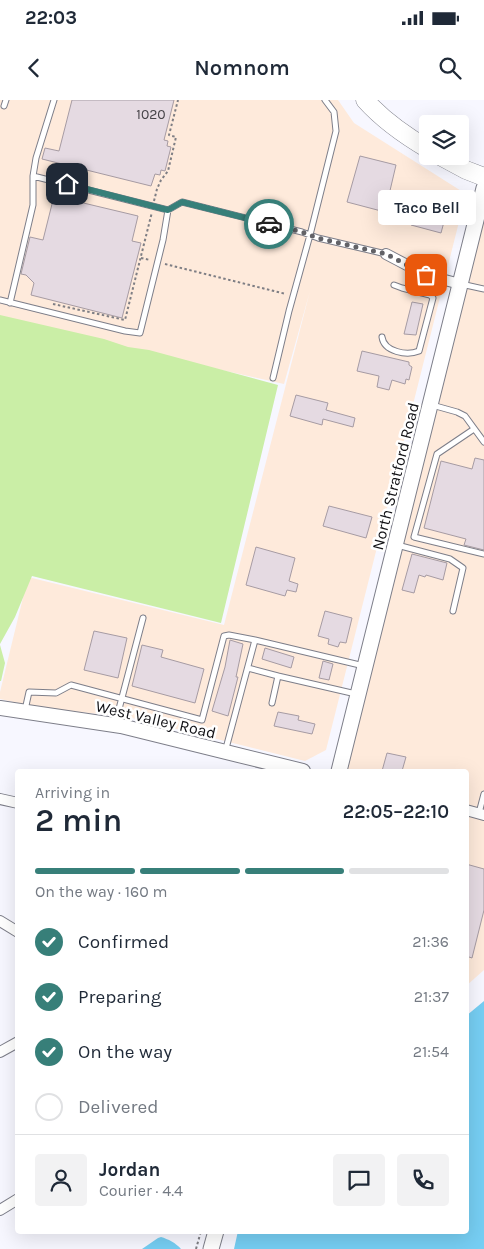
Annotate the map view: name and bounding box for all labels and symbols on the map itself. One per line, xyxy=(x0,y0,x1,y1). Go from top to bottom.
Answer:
house number: 1020 xyxy=(136,106,166,123)
pin xyxy=(46,163,88,205)
callout: Taco Bell xyxy=(377,190,475,225)
courier xyxy=(244,199,294,249)
pin xyxy=(405,254,447,296)
street label: North Stratford Road xyxy=(368,400,423,552)
street label: West Valley Road xyxy=(94,696,218,743)

